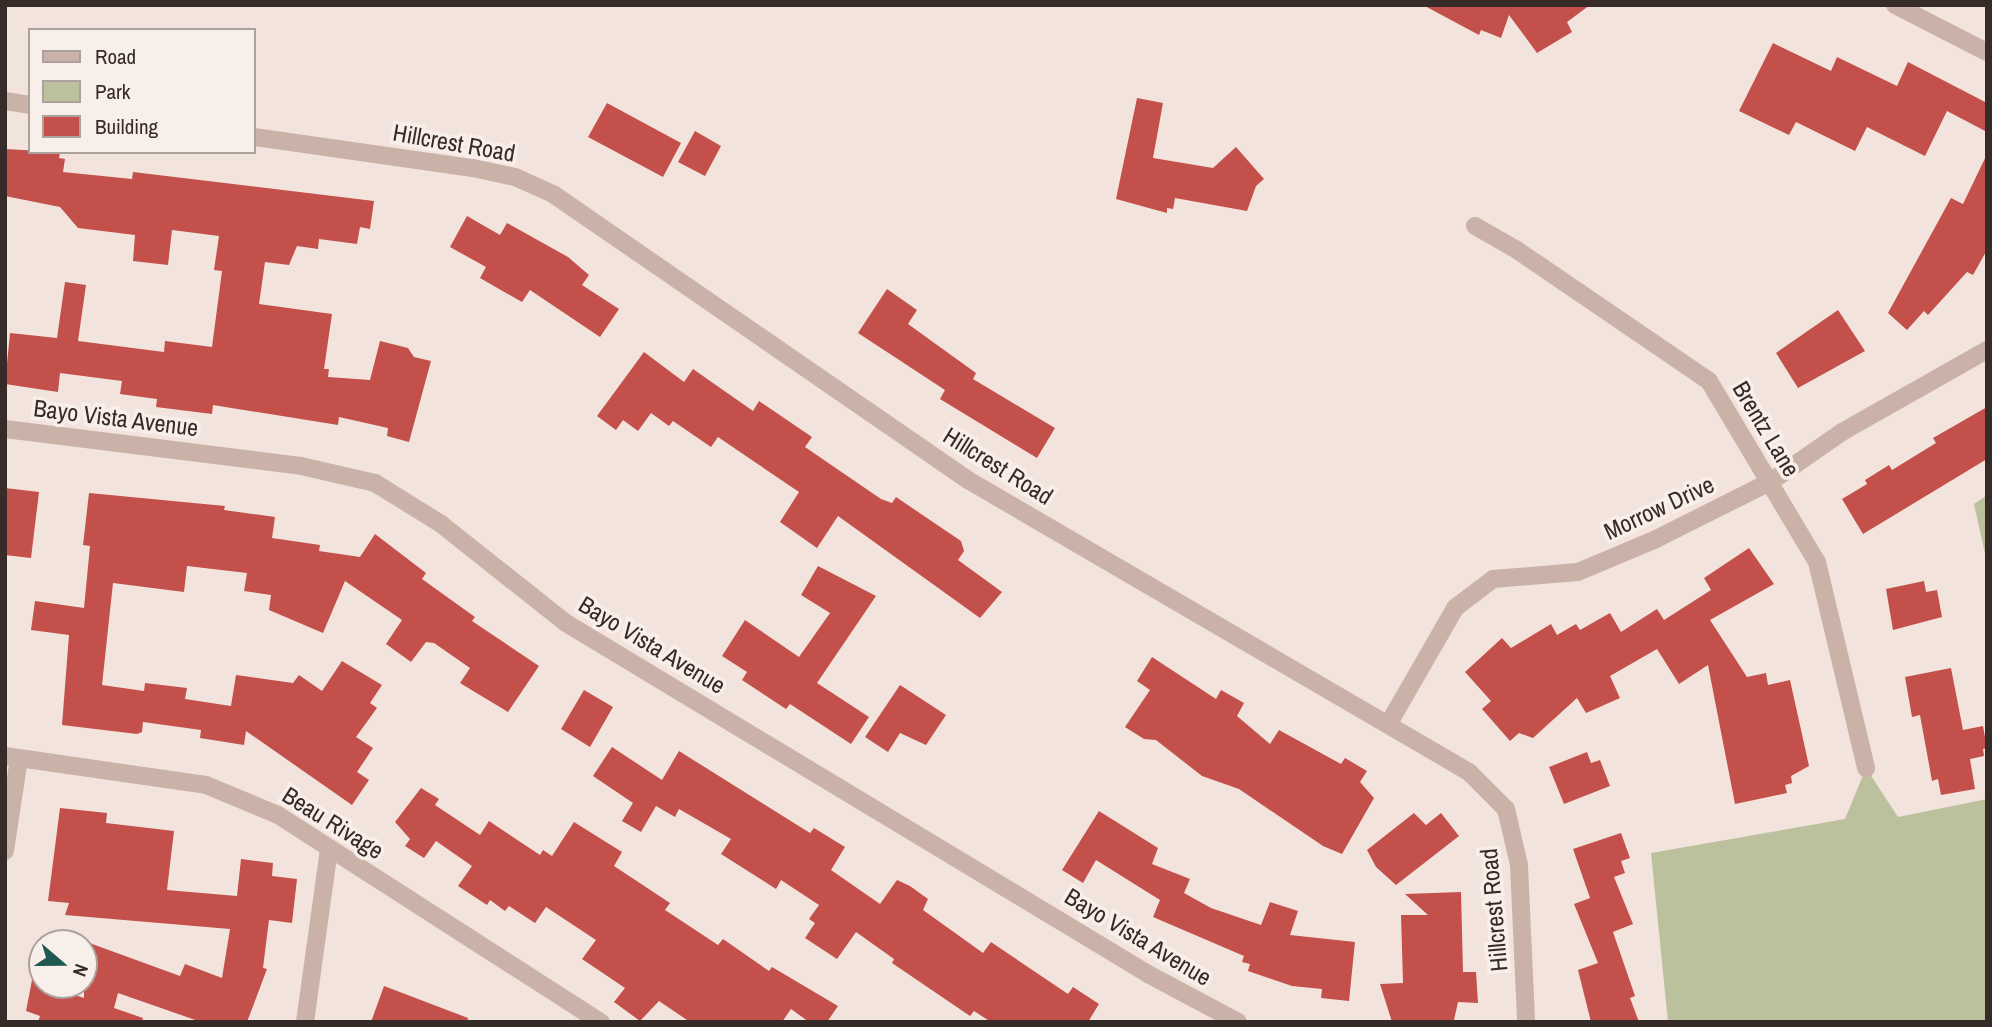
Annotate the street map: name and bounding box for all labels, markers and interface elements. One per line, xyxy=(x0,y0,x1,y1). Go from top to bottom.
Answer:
legend xyxy=(28,28,256,154)
text: Road xyxy=(95,42,136,71)
text: Park xyxy=(95,77,130,106)
text: Building xyxy=(95,112,158,141)
street label: Hillcrest Road xyxy=(391,118,517,168)
street label: Brentz Lane xyxy=(1726,376,1806,482)
street label: Bayo Vista Avenue xyxy=(32,394,200,442)
street label: Hillcrest Road xyxy=(938,421,1058,511)
street label: Morrow Drive xyxy=(1599,470,1719,546)
street label: Bayo Vista Avenue xyxy=(573,590,731,700)
street label: Beau Rivage xyxy=(277,781,389,865)
street label: Hillcrest Road xyxy=(1474,847,1514,973)
street label: Bayo Vista Avenue xyxy=(1059,882,1217,992)
north arrow xyxy=(28,929,98,999)
text: N xyxy=(67,961,95,980)

